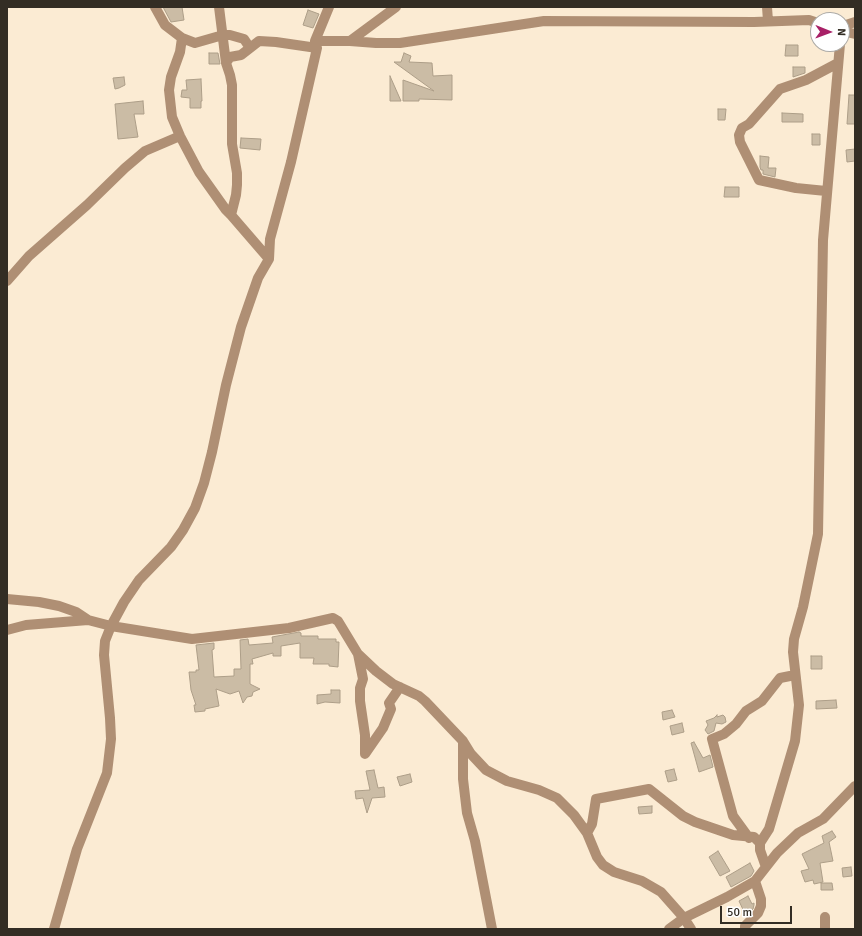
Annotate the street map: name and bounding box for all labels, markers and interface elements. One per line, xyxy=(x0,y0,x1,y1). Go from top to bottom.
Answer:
north arrow xyxy=(810,12,850,52)
text: N xyxy=(835,28,848,36)
scale bar xyxy=(722,898,794,924)
text: 50 m xyxy=(727,905,752,920)

